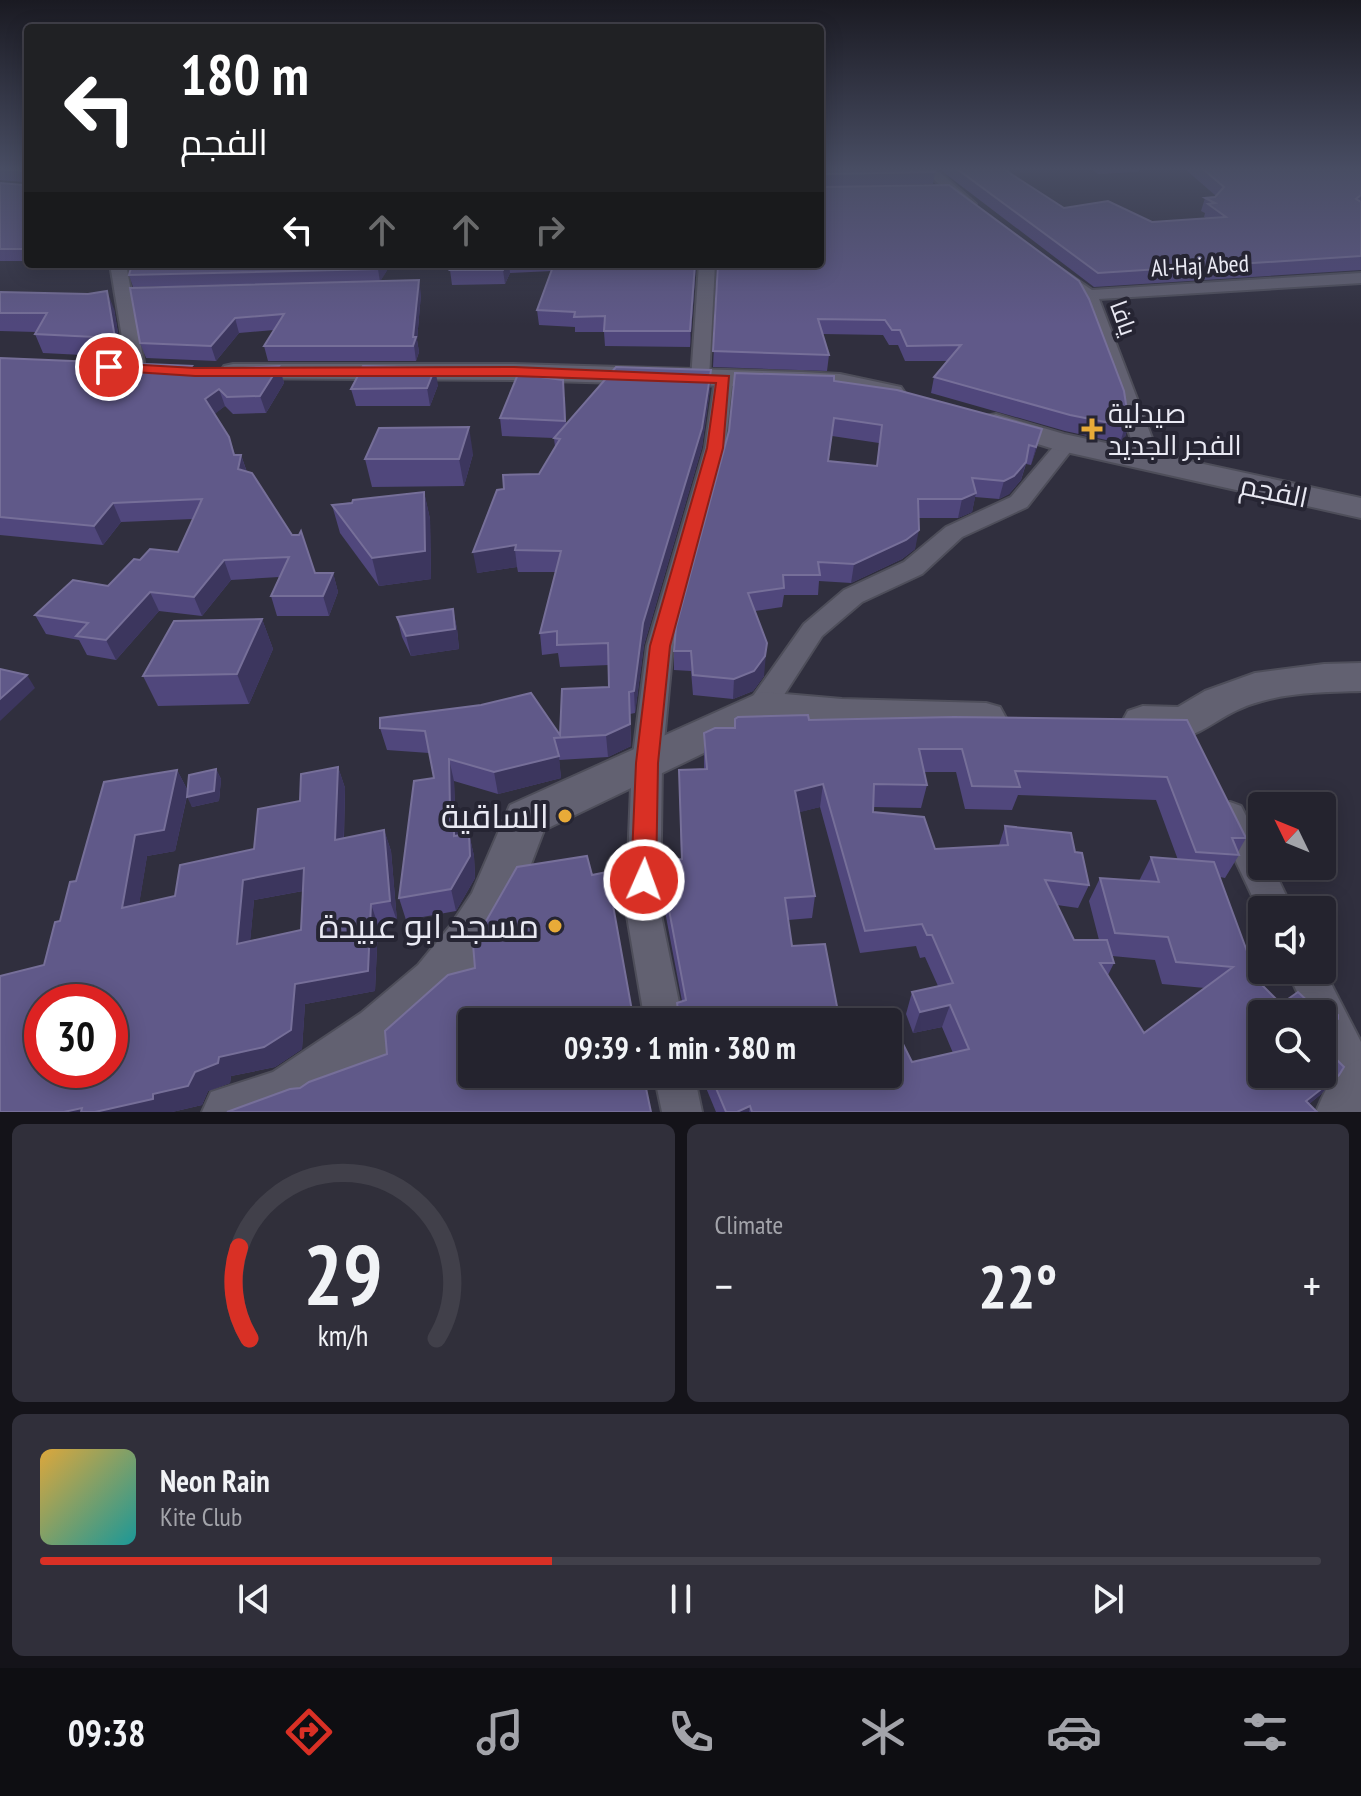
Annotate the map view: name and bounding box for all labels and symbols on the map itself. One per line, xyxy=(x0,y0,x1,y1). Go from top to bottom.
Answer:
street label: Al-Haj Abed xyxy=(1150,247,1250,284)
street label: يافا xyxy=(1103,296,1144,340)
pin xyxy=(75,333,143,401)
place label: صيدلية الفجر الجديد xyxy=(1108,394,1242,463)
marker: صيدلية الفجر الجديد xyxy=(1083,420,1101,438)
street label: الفجم xyxy=(1236,465,1311,518)
north arrow xyxy=(1248,792,1336,880)
place label: الساقية xyxy=(441,793,549,837)
marker: الساقية xyxy=(556,807,574,825)
position arrow xyxy=(602,838,686,922)
place label: مسجد ابو عبيدة xyxy=(319,903,539,947)
marker: مسجد ابو عبيدة xyxy=(546,917,564,935)
speed limit sign: 30 xyxy=(24,984,128,1088)

